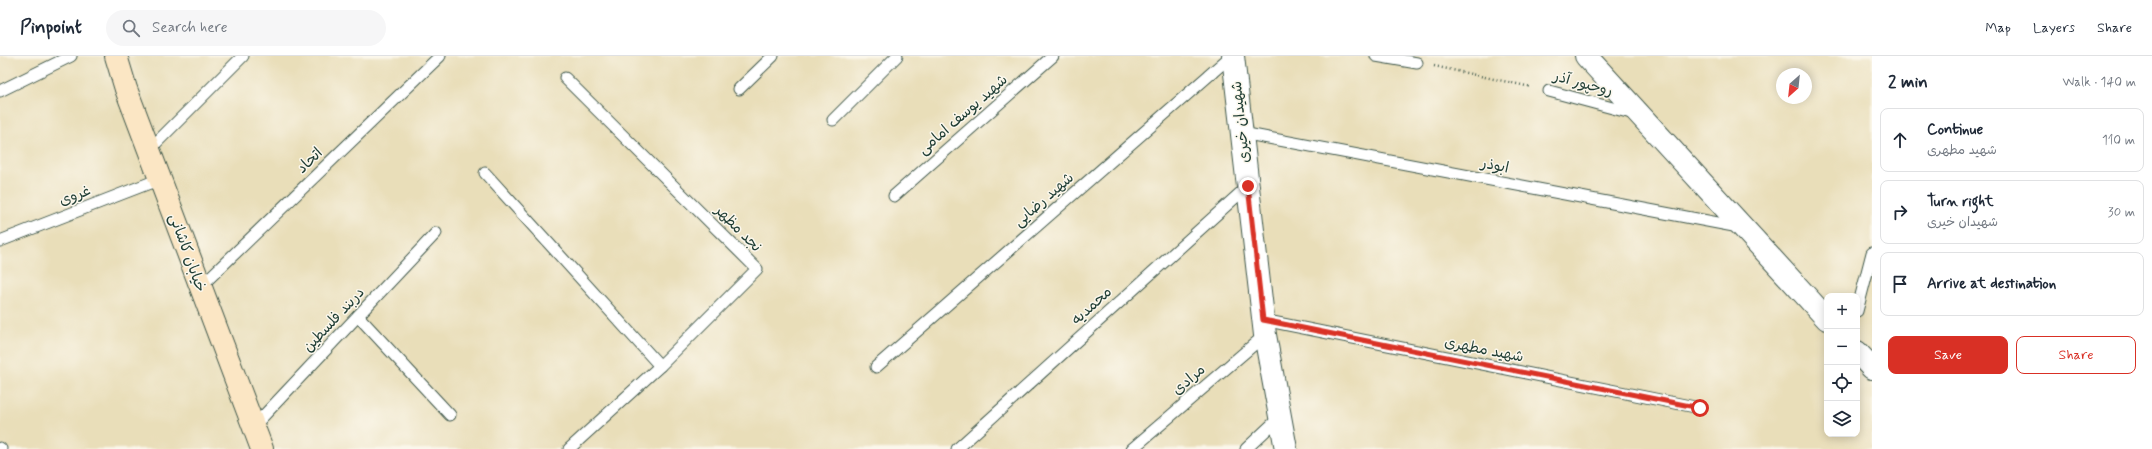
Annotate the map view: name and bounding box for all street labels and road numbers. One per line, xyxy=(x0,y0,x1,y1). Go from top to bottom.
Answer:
street label: روحپور آذر xyxy=(1550,66,1615,102)
street label: شهید یوسف امامی xyxy=(914,70,1012,160)
street label: شهیدان خیری xyxy=(1227,80,1255,164)
street label: اتحاد xyxy=(293,144,327,178)
street label: ابوذر xyxy=(1478,153,1511,178)
street label: شهید رضایی xyxy=(1010,168,1078,232)
street label: غروی xyxy=(56,181,94,211)
street label: نجد مظهر xyxy=(709,200,766,257)
street label: خیابان کاشانی xyxy=(164,211,210,295)
street label: محمدیه xyxy=(1067,282,1117,330)
street label: دربند فلسطین xyxy=(299,283,369,357)
street label: شهید مطهری xyxy=(1443,333,1525,367)
street label: مرادی xyxy=(1168,360,1210,400)

